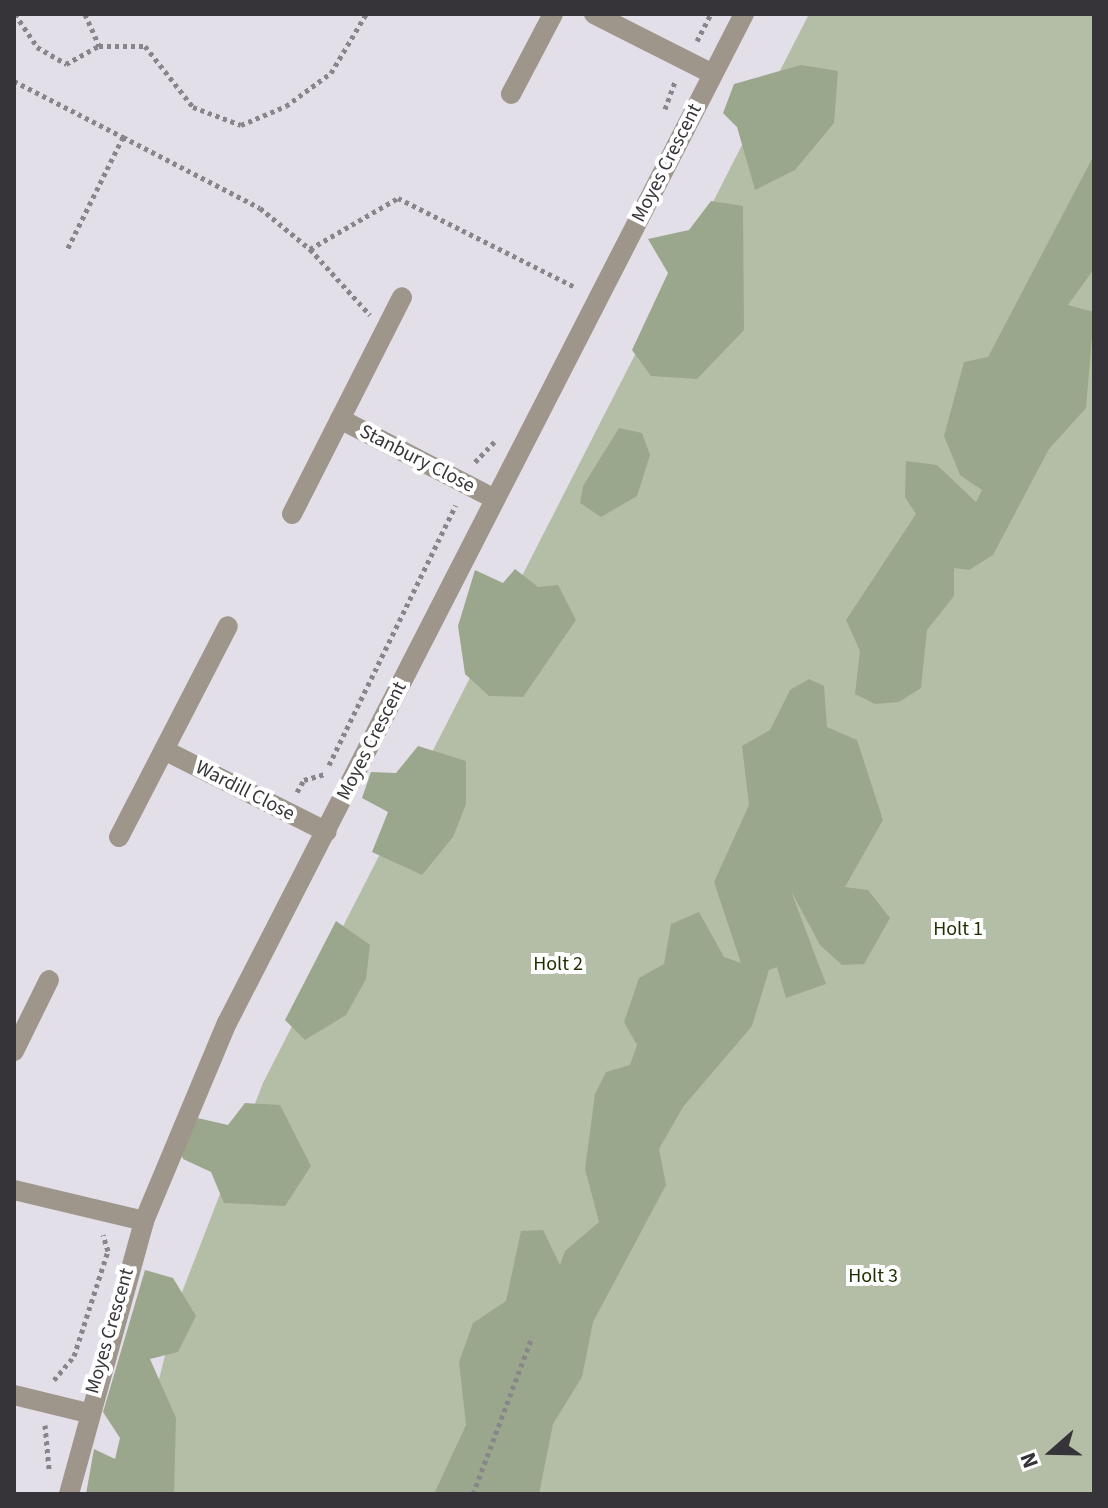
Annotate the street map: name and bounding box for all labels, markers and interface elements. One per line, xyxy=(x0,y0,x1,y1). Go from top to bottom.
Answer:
street label: Moyes Crescent xyxy=(627,100,707,226)
street label: Stanbury Close xyxy=(355,420,479,498)
street label: Moyes Crescent xyxy=(332,678,412,804)
street label: Wardill Close xyxy=(191,756,299,826)
park label: Holt 1 xyxy=(933,917,983,941)
park label: Holt 2 xyxy=(533,952,583,976)
park label: Holt 3 xyxy=(848,1264,898,1288)
street label: Moyes Crescent xyxy=(81,1265,139,1397)
north arrow xyxy=(1012,1412,1092,1492)
text: N xyxy=(1012,1448,1047,1473)

